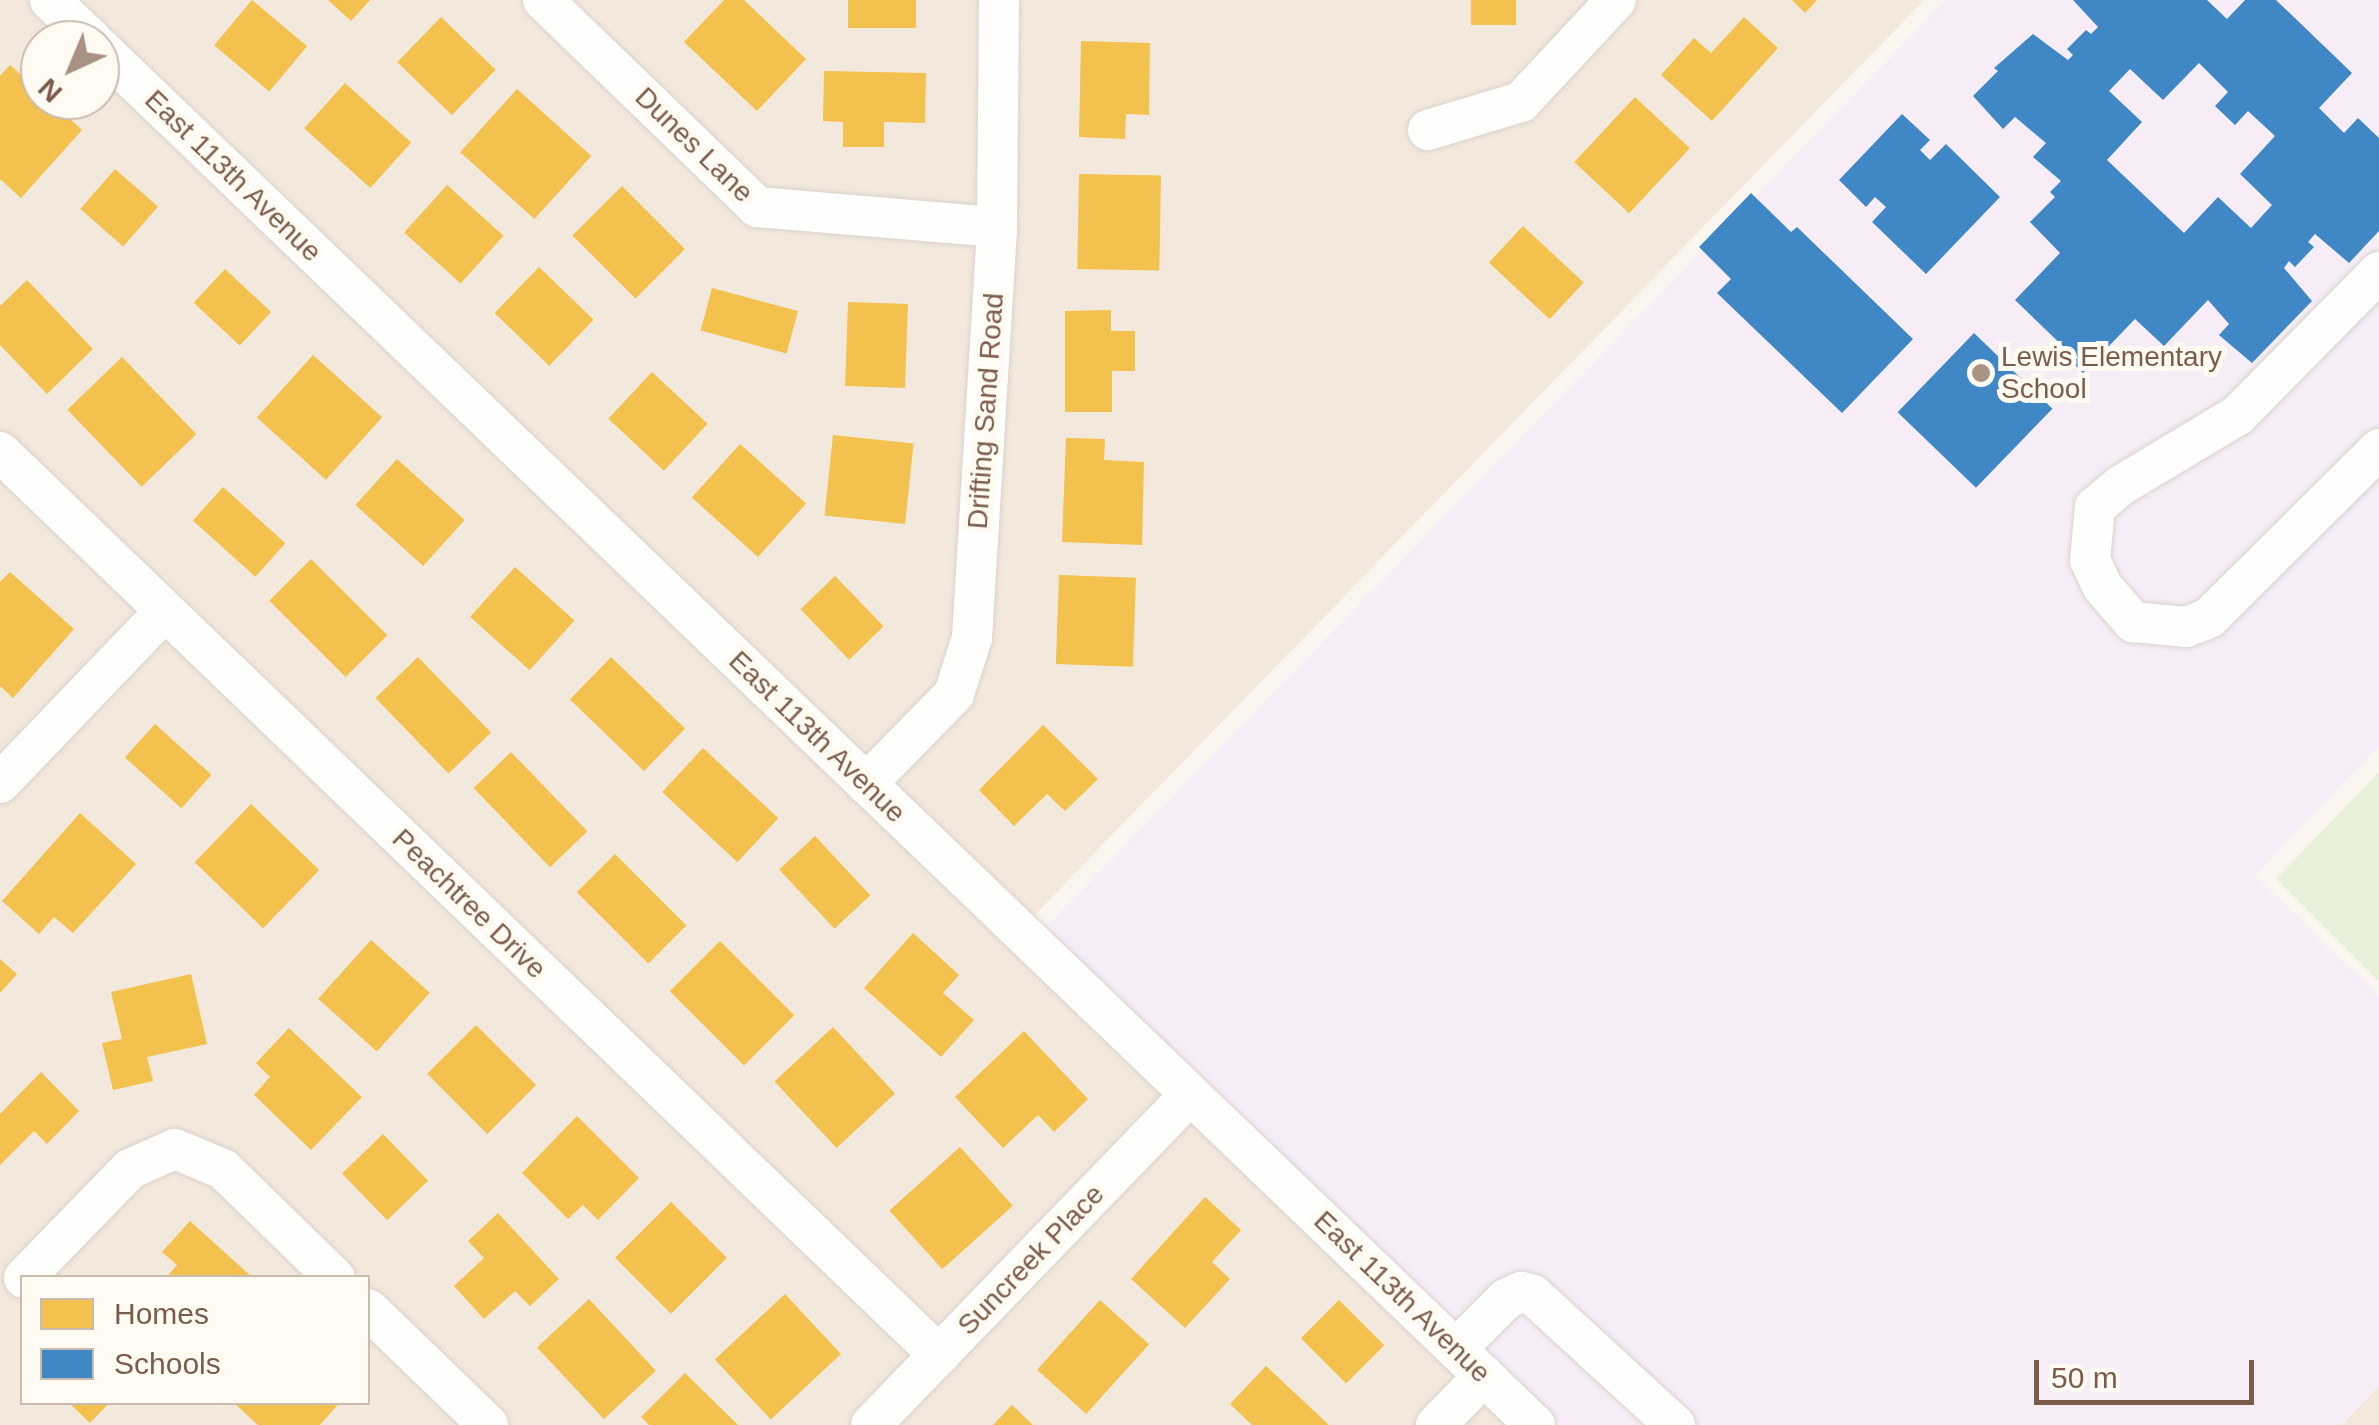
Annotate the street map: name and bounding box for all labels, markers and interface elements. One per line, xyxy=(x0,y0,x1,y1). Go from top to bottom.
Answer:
north arrow xyxy=(20,20,120,120)
text: N xyxy=(32,72,68,109)
street label: Dunes Lane xyxy=(628,80,760,210)
street label: East 113th Avenue xyxy=(137,83,329,269)
street label: Drifting Sand Road xyxy=(961,292,1011,530)
place label: Lewis Elementary School xyxy=(2001,340,2222,406)
marker: Lewis Elementary School xyxy=(1970,362,1992,384)
street label: East 113th Avenue xyxy=(721,644,913,830)
street label: Peachtree Drive xyxy=(385,822,553,986)
street label: Suncreek Place xyxy=(951,1178,1111,1342)
street label: East 113th Avenue xyxy=(1306,1204,1498,1390)
legend xyxy=(20,1275,370,1405)
text: Homes xyxy=(114,1297,209,1330)
scale bar xyxy=(2039,1340,2259,1402)
text: Schools xyxy=(114,1347,221,1380)
text: 50 m xyxy=(2051,1361,2118,1394)

